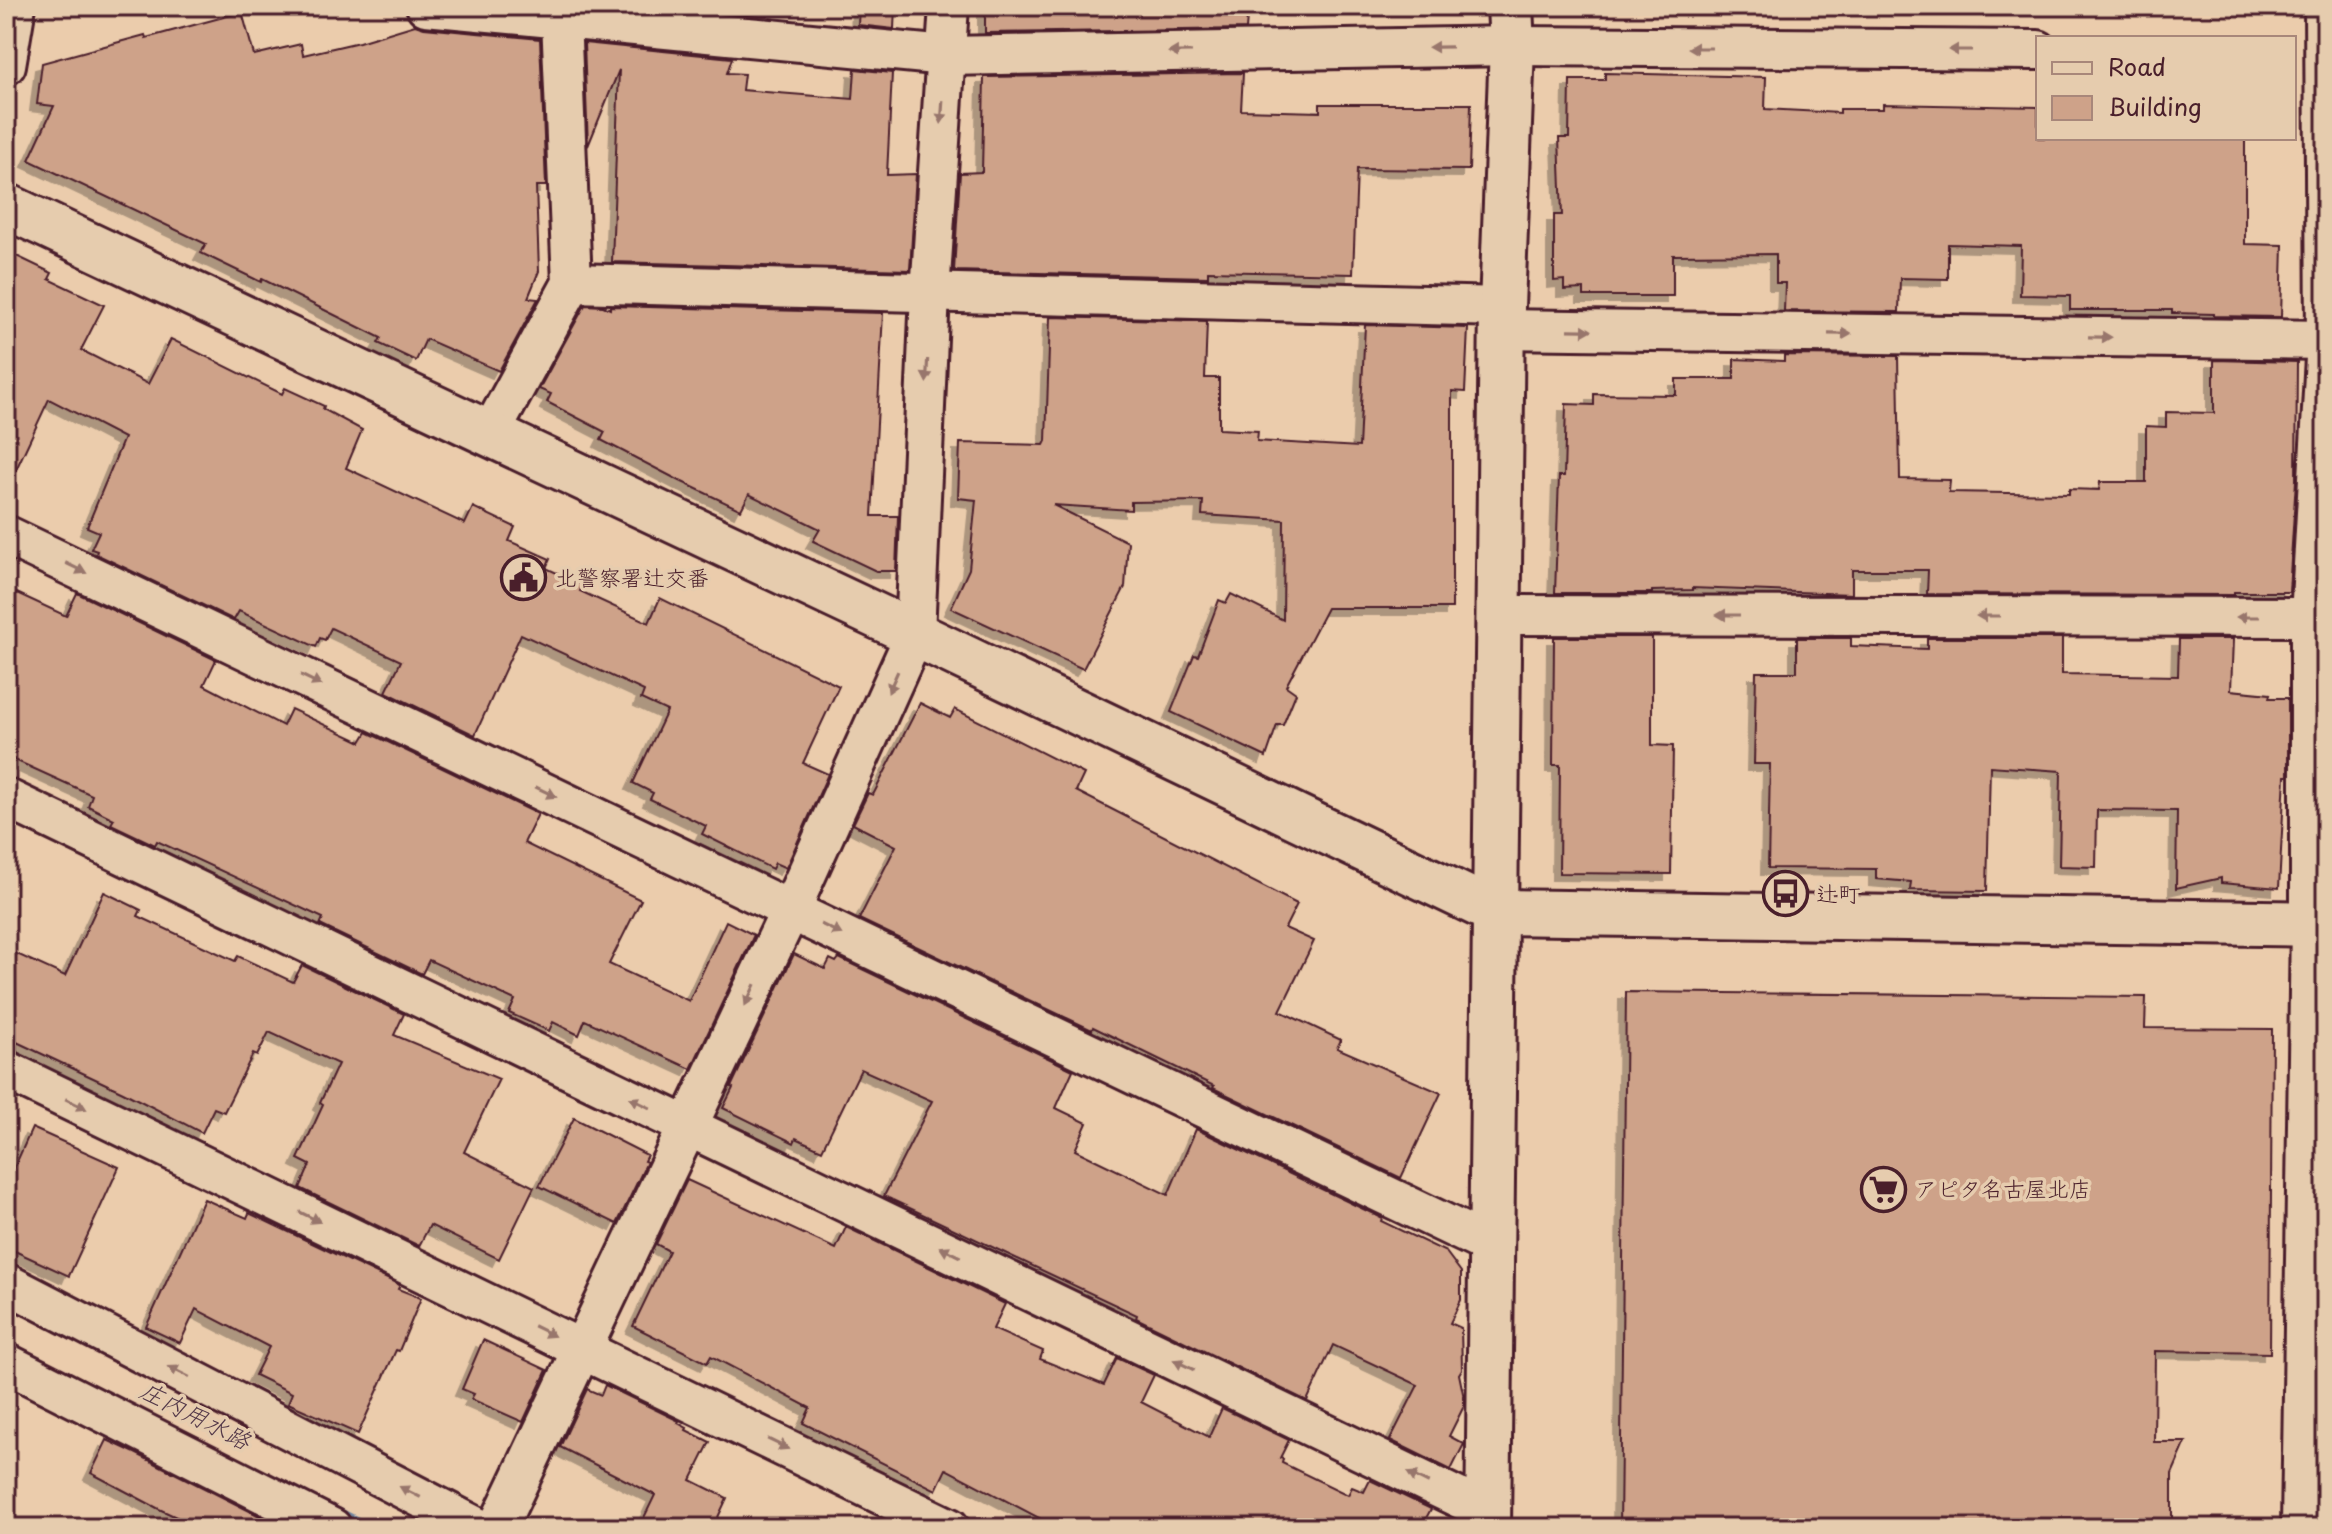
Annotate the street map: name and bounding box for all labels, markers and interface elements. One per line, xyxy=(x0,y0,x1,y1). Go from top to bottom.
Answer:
legend xyxy=(2036,36,2296,140)
one-way arrow xyxy=(1427,41,1452,54)
one-way arrow xyxy=(1687,41,1712,54)
one-way arrow xyxy=(1947,44,1972,56)
one-way arrow xyxy=(1167,46,1192,58)
text: Road xyxy=(2108,48,2166,84)
text: Building xyxy=(2108,88,2202,124)
one-way arrow xyxy=(935,100,948,125)
one-way arrow xyxy=(1568,324,1593,336)
one-way arrow xyxy=(1828,328,1853,340)
one-way arrow xyxy=(2088,331,2113,343)
one-way arrow xyxy=(920,359,933,384)
public building icon: 北警察署辻交番 xyxy=(500,554,548,602)
place label: 北警察署辻交番 xyxy=(555,560,709,593)
one-way arrow xyxy=(65,561,88,575)
one-way arrow xyxy=(1715,609,1740,621)
one-way arrow xyxy=(1975,610,2000,622)
one-way arrow xyxy=(2235,611,2260,623)
one-way arrow xyxy=(886,671,900,694)
one-way arrow xyxy=(299,673,323,687)
one-way arrow xyxy=(534,785,557,799)
bus stop icon: 辻町 xyxy=(1761,870,1809,918)
place label: 辻町 xyxy=(1816,876,1860,909)
one-way arrow xyxy=(819,922,842,936)
one-way arrow xyxy=(743,984,757,1007)
one-way arrow xyxy=(628,1096,651,1110)
one-way arrow xyxy=(65,1097,88,1111)
supermarket icon: アピタ名古屋北店 xyxy=(1860,1165,1908,1213)
place label: アピタ名古屋北店 xyxy=(1915,1171,2091,1204)
one-way arrow xyxy=(299,1211,322,1224)
one-way arrow xyxy=(938,1245,961,1259)
one-way arrow xyxy=(533,1324,556,1338)
one-way arrow xyxy=(1172,1358,1195,1372)
one-way arrow xyxy=(168,1366,190,1380)
water label: 庄内用水路 xyxy=(134,1371,259,1458)
one-way arrow xyxy=(767,1437,790,1451)
one-way arrow xyxy=(1406,1471,1430,1485)
one-way arrow xyxy=(398,1486,421,1499)

